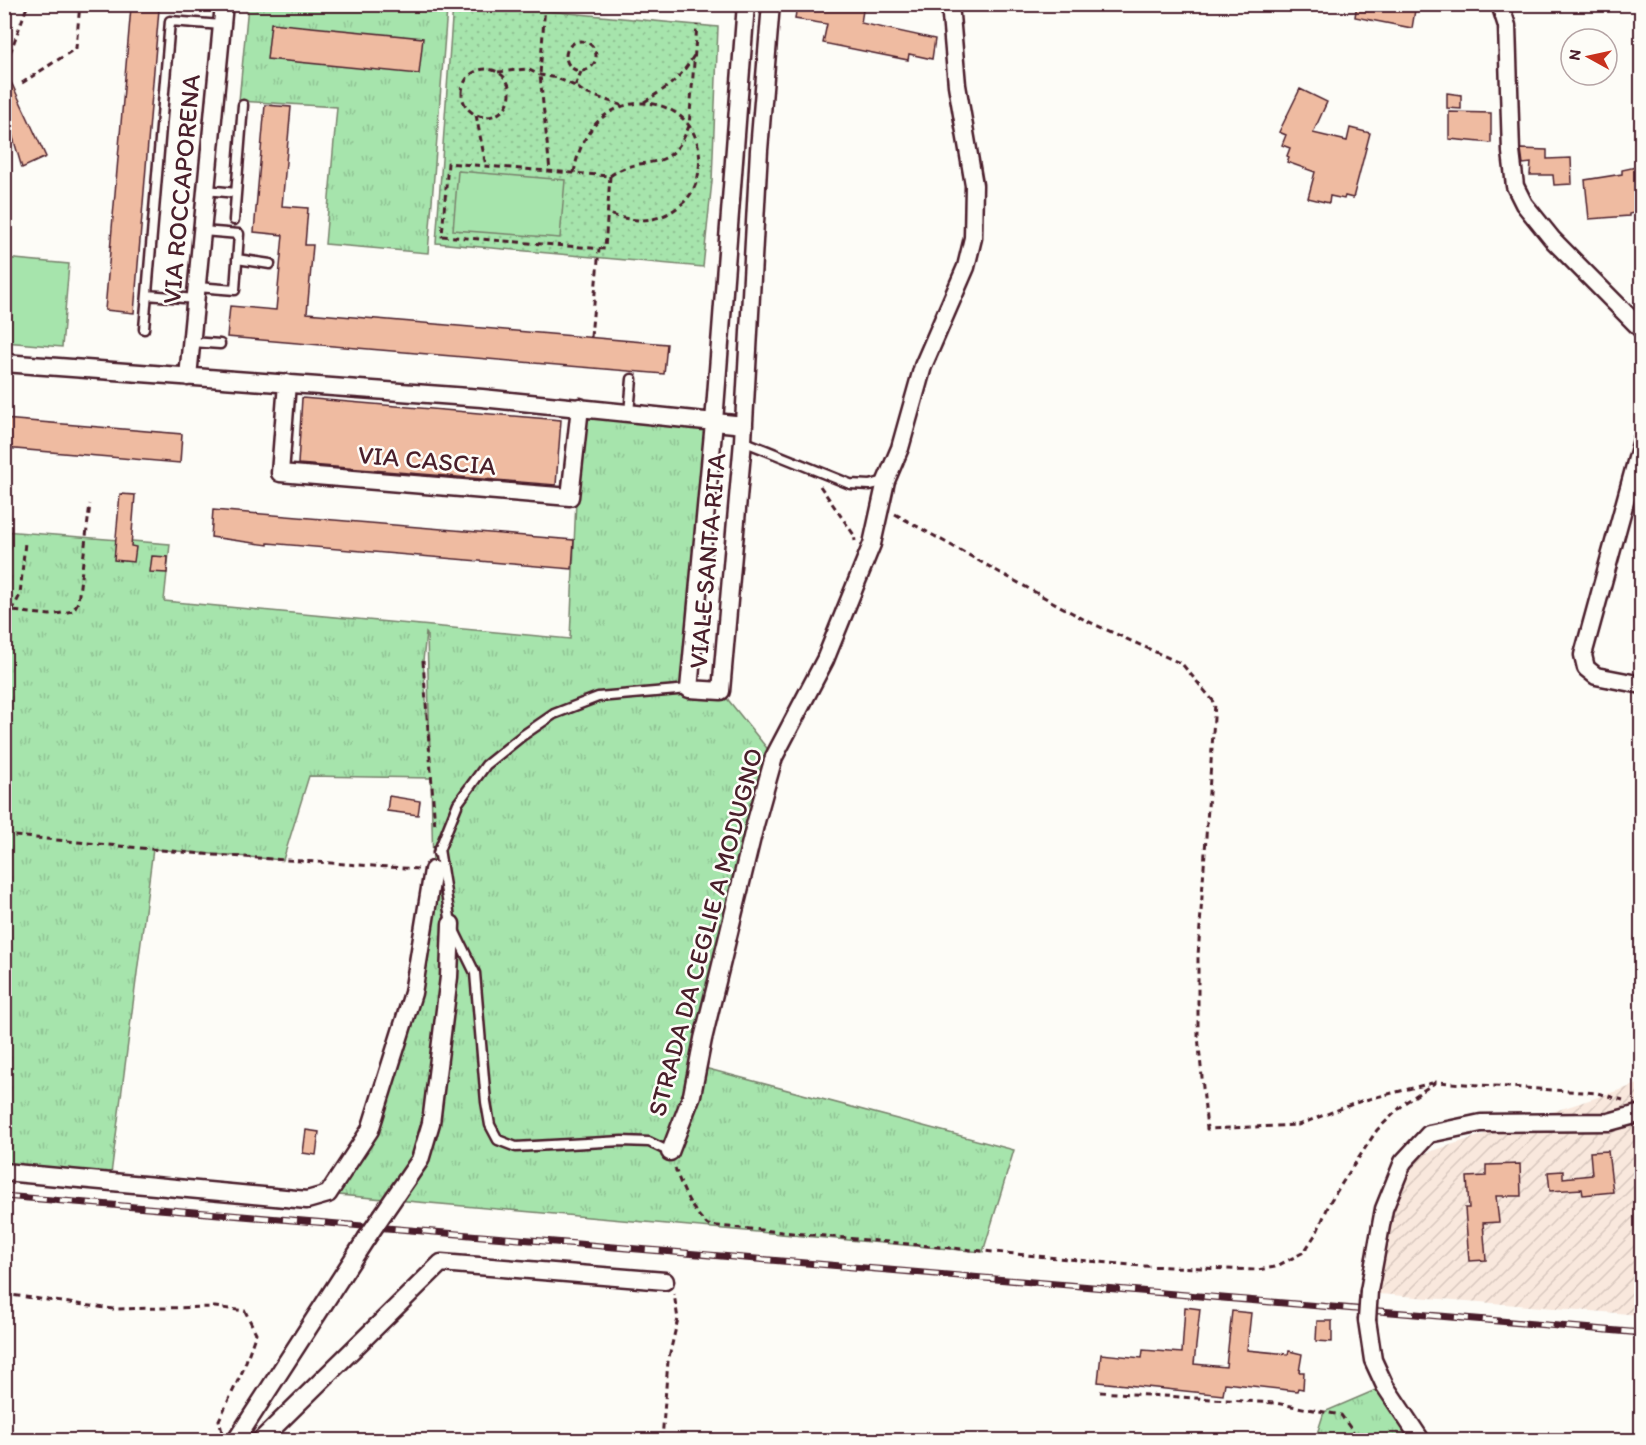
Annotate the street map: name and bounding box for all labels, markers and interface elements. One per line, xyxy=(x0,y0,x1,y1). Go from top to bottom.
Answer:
north arrow xyxy=(1559,27,1619,87)
text: N xyxy=(1564,48,1585,62)
street label: VIA ROCCAPORENA xyxy=(155,72,207,305)
street label: VIA CASCIA xyxy=(357,438,498,482)
street label: VIALE SANTA RITA xyxy=(682,451,732,670)
street label: STRADA DA CEGLIE A MODUGNO xyxy=(640,744,770,1120)

